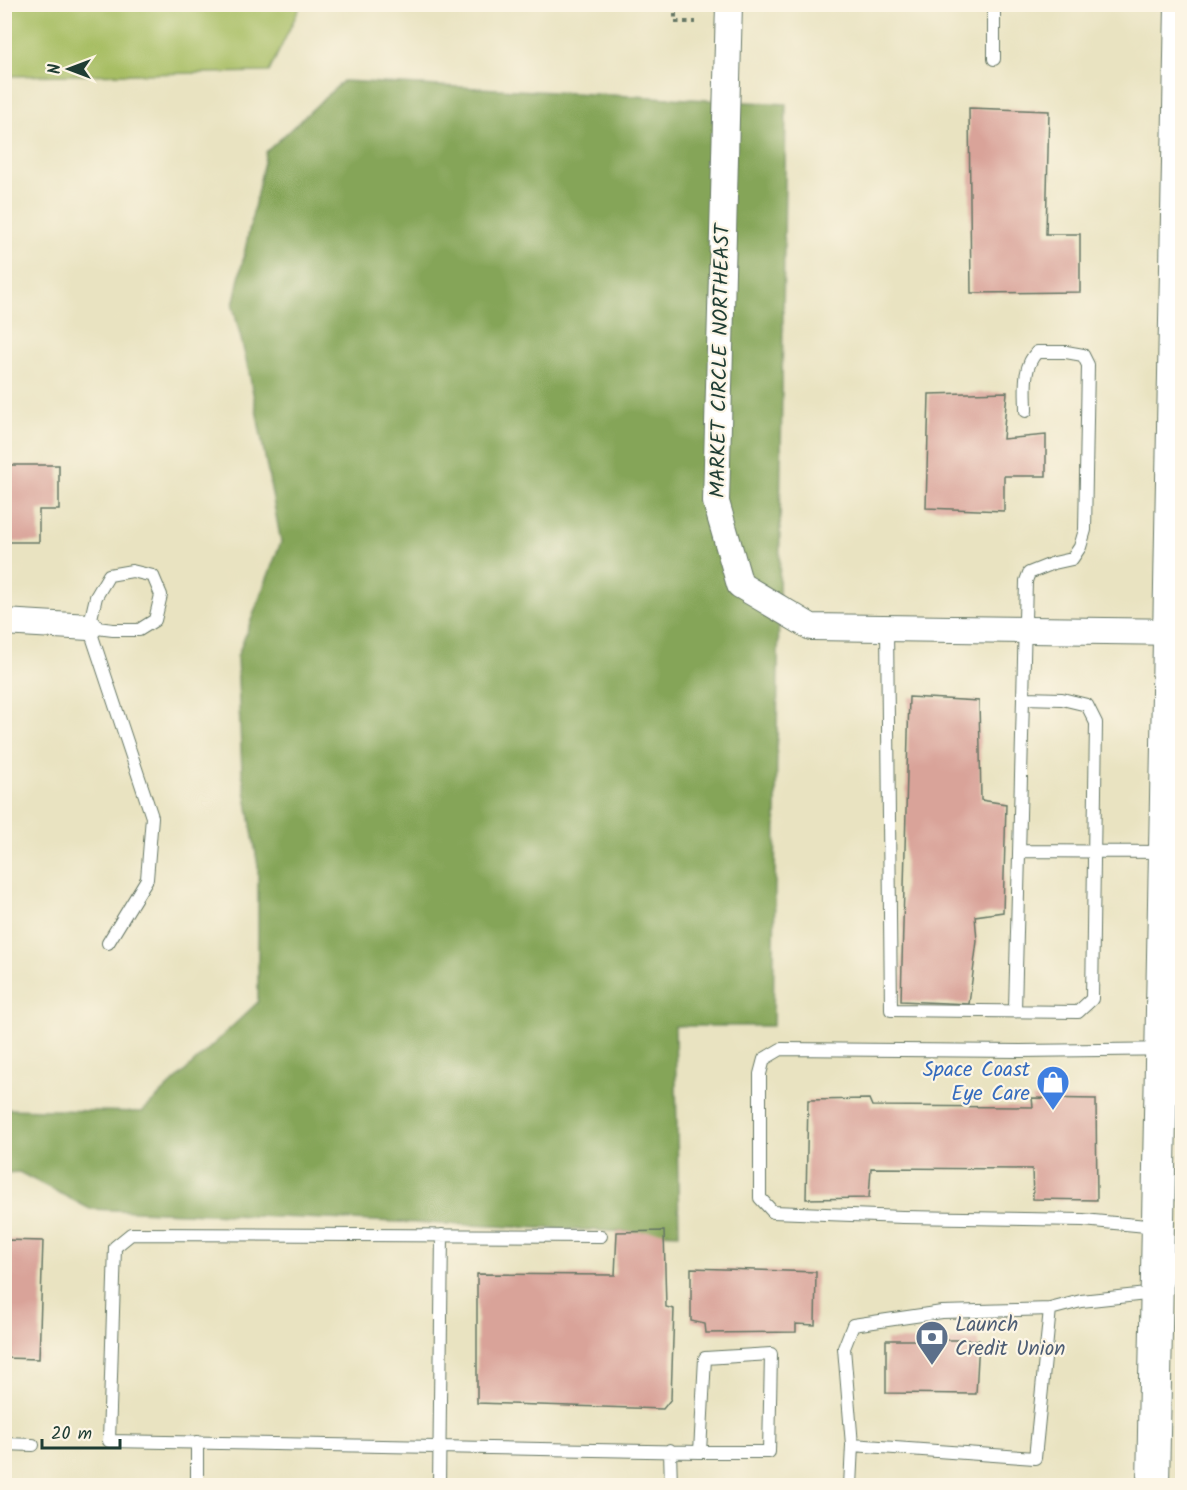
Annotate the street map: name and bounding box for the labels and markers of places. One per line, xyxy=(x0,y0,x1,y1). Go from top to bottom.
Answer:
place label: Space Coast Eye Care xyxy=(923,1054,1031,1111)
shop icon: Space Coast Eye Care xyxy=(1035,1064,1071,1111)
place label: Launch Credit Union xyxy=(955,1309,1065,1366)
bank icon: Launch Credit Union xyxy=(914,1319,950,1366)

